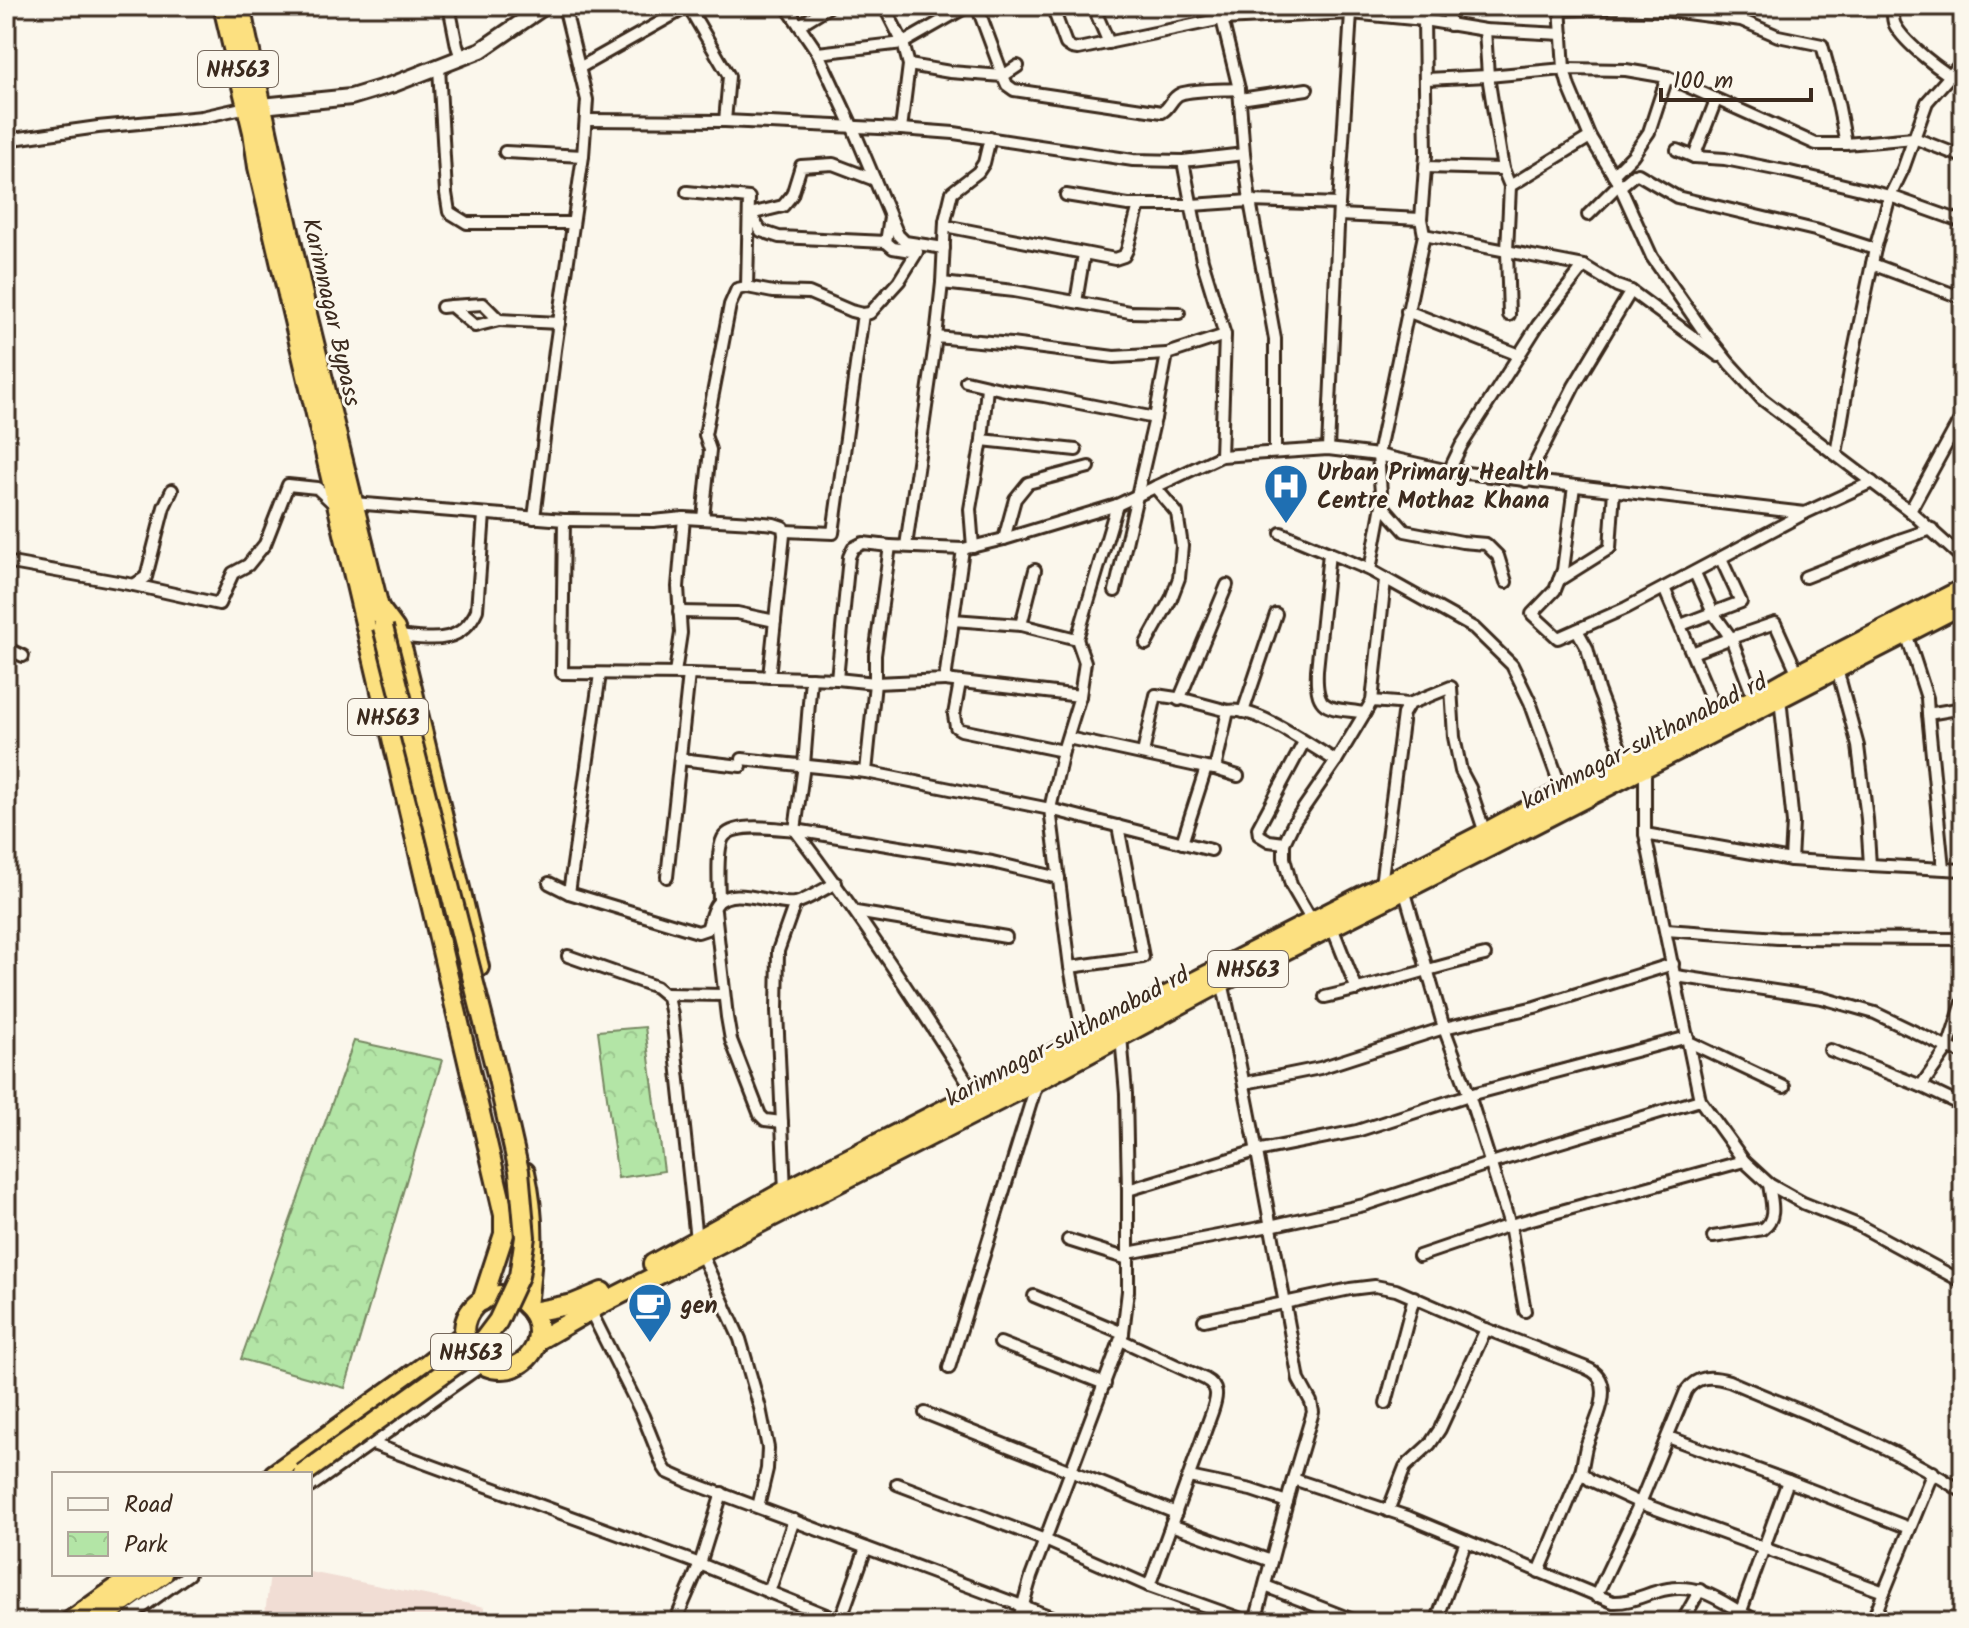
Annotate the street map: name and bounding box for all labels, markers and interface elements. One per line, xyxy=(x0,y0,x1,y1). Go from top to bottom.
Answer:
road number: NH563 xyxy=(198,51,278,87)
scale bar xyxy=(1661,52,1811,102)
text: 100 m xyxy=(1673,62,1733,101)
street label: Karimnagar Bypass xyxy=(290,214,371,410)
place label: Urban Primary Health Centre Mothaz Khana xyxy=(1317,454,1549,521)
hospital icon: Urban Primary Health Centre Mothaz Khana xyxy=(1262,462,1310,525)
street label: karimnagar-sulthanabad rd xyxy=(1515,663,1775,821)
road number: NH563 xyxy=(348,699,428,735)
road number: NH563 xyxy=(1208,951,1288,987)
street label: karimnagar-sulthanabad rd xyxy=(939,956,1198,1118)
cafe icon: gen xyxy=(626,1281,674,1344)
place label: gen xyxy=(680,1287,718,1326)
road number: NH563 xyxy=(431,1334,511,1370)
legend xyxy=(52,1472,312,1576)
text: Road xyxy=(124,1486,173,1525)
text: Park xyxy=(124,1526,168,1565)

